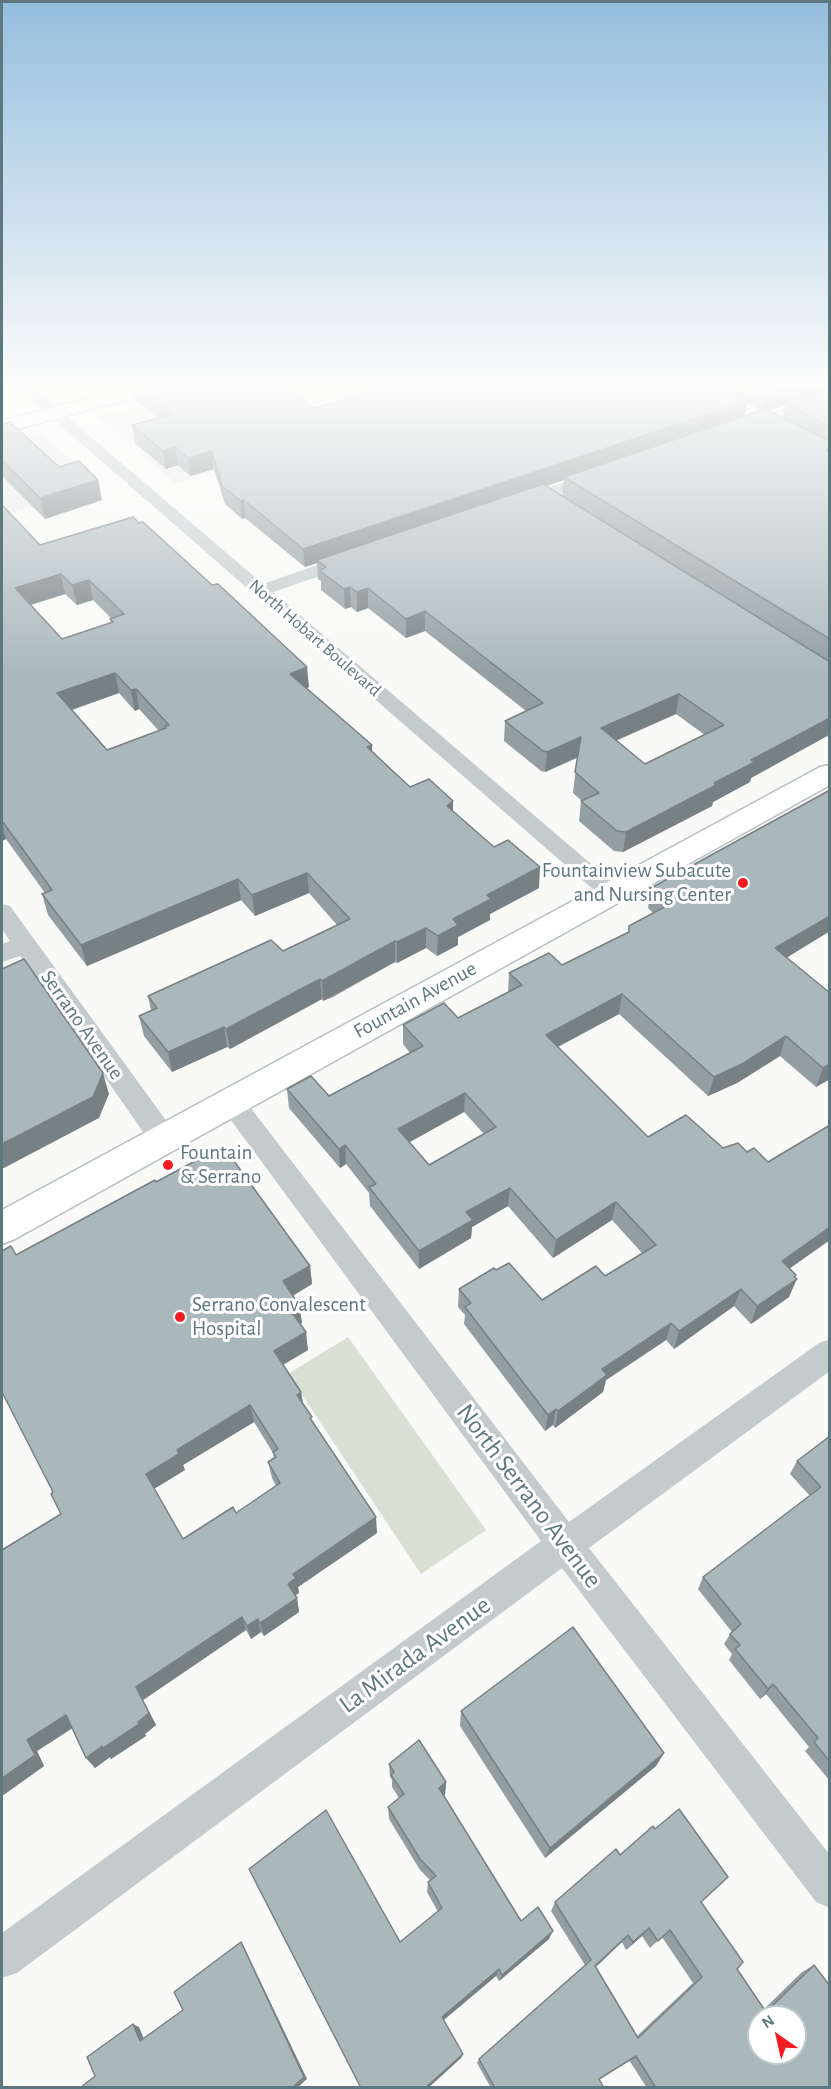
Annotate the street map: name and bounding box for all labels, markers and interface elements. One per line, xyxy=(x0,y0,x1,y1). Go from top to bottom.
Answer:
street label: North Hobart Boulevard xyxy=(245,575,385,701)
place label: Fountainview Subacute and Nursing Center xyxy=(542,858,731,908)
marker: Fountainview Subacute and Nursing Center xyxy=(736,876,750,890)
street label: Fountain Avenue xyxy=(349,956,481,1044)
street label: Serrano Avenue xyxy=(35,965,129,1085)
place label: Fountain & Serrano xyxy=(180,1140,261,1190)
marker: Fountain & Serrano xyxy=(161,1158,175,1172)
place label: Serrano Convalescent Hospital xyxy=(192,1292,366,1342)
marker: Serrano Convalescent Hospital xyxy=(173,1310,187,1324)
street label: North Serrano Avenue xyxy=(450,1398,608,1594)
street label: La Mirada Avenue xyxy=(333,1590,497,1720)
north arrow xyxy=(747,2005,807,2065)
text: N xyxy=(759,2012,777,2031)

